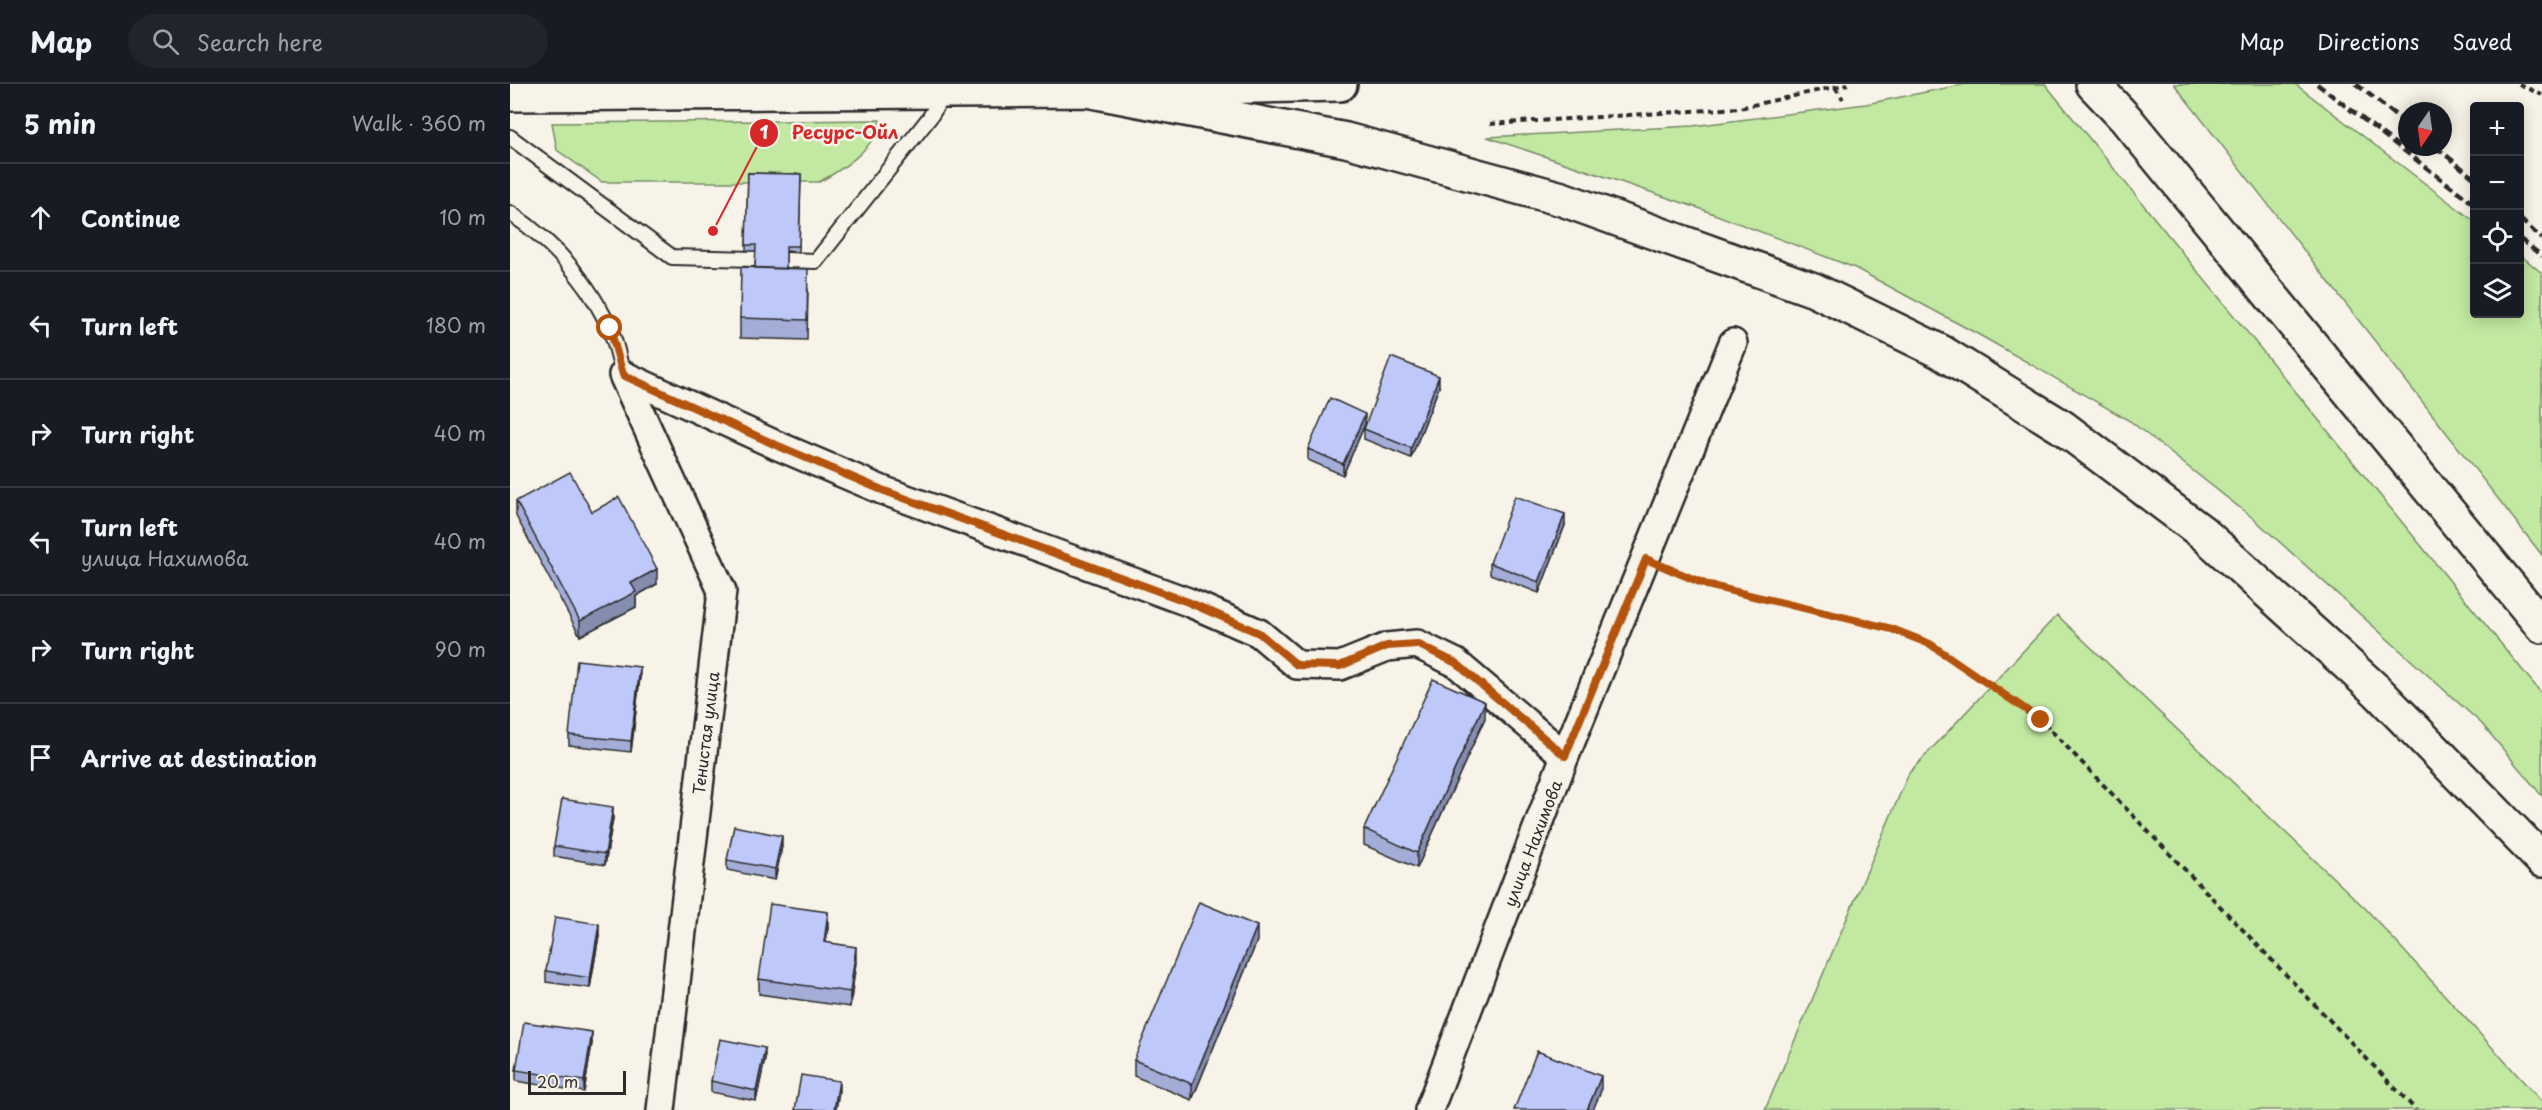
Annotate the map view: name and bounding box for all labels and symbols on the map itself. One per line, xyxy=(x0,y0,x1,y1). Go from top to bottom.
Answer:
north arrow xyxy=(2398,102,2452,156)
callout: Ресурс-Ойл xyxy=(749,115,910,151)
text: 1 xyxy=(760,118,769,145)
text: Ресурс-Ойл xyxy=(792,118,898,145)
route start xyxy=(596,314,622,340)
street label: Тенистая улица xyxy=(686,670,724,796)
route end xyxy=(2027,706,2053,732)
street label: улица Нахимова xyxy=(1497,776,1567,910)
scale bar xyxy=(528,1068,626,1096)

